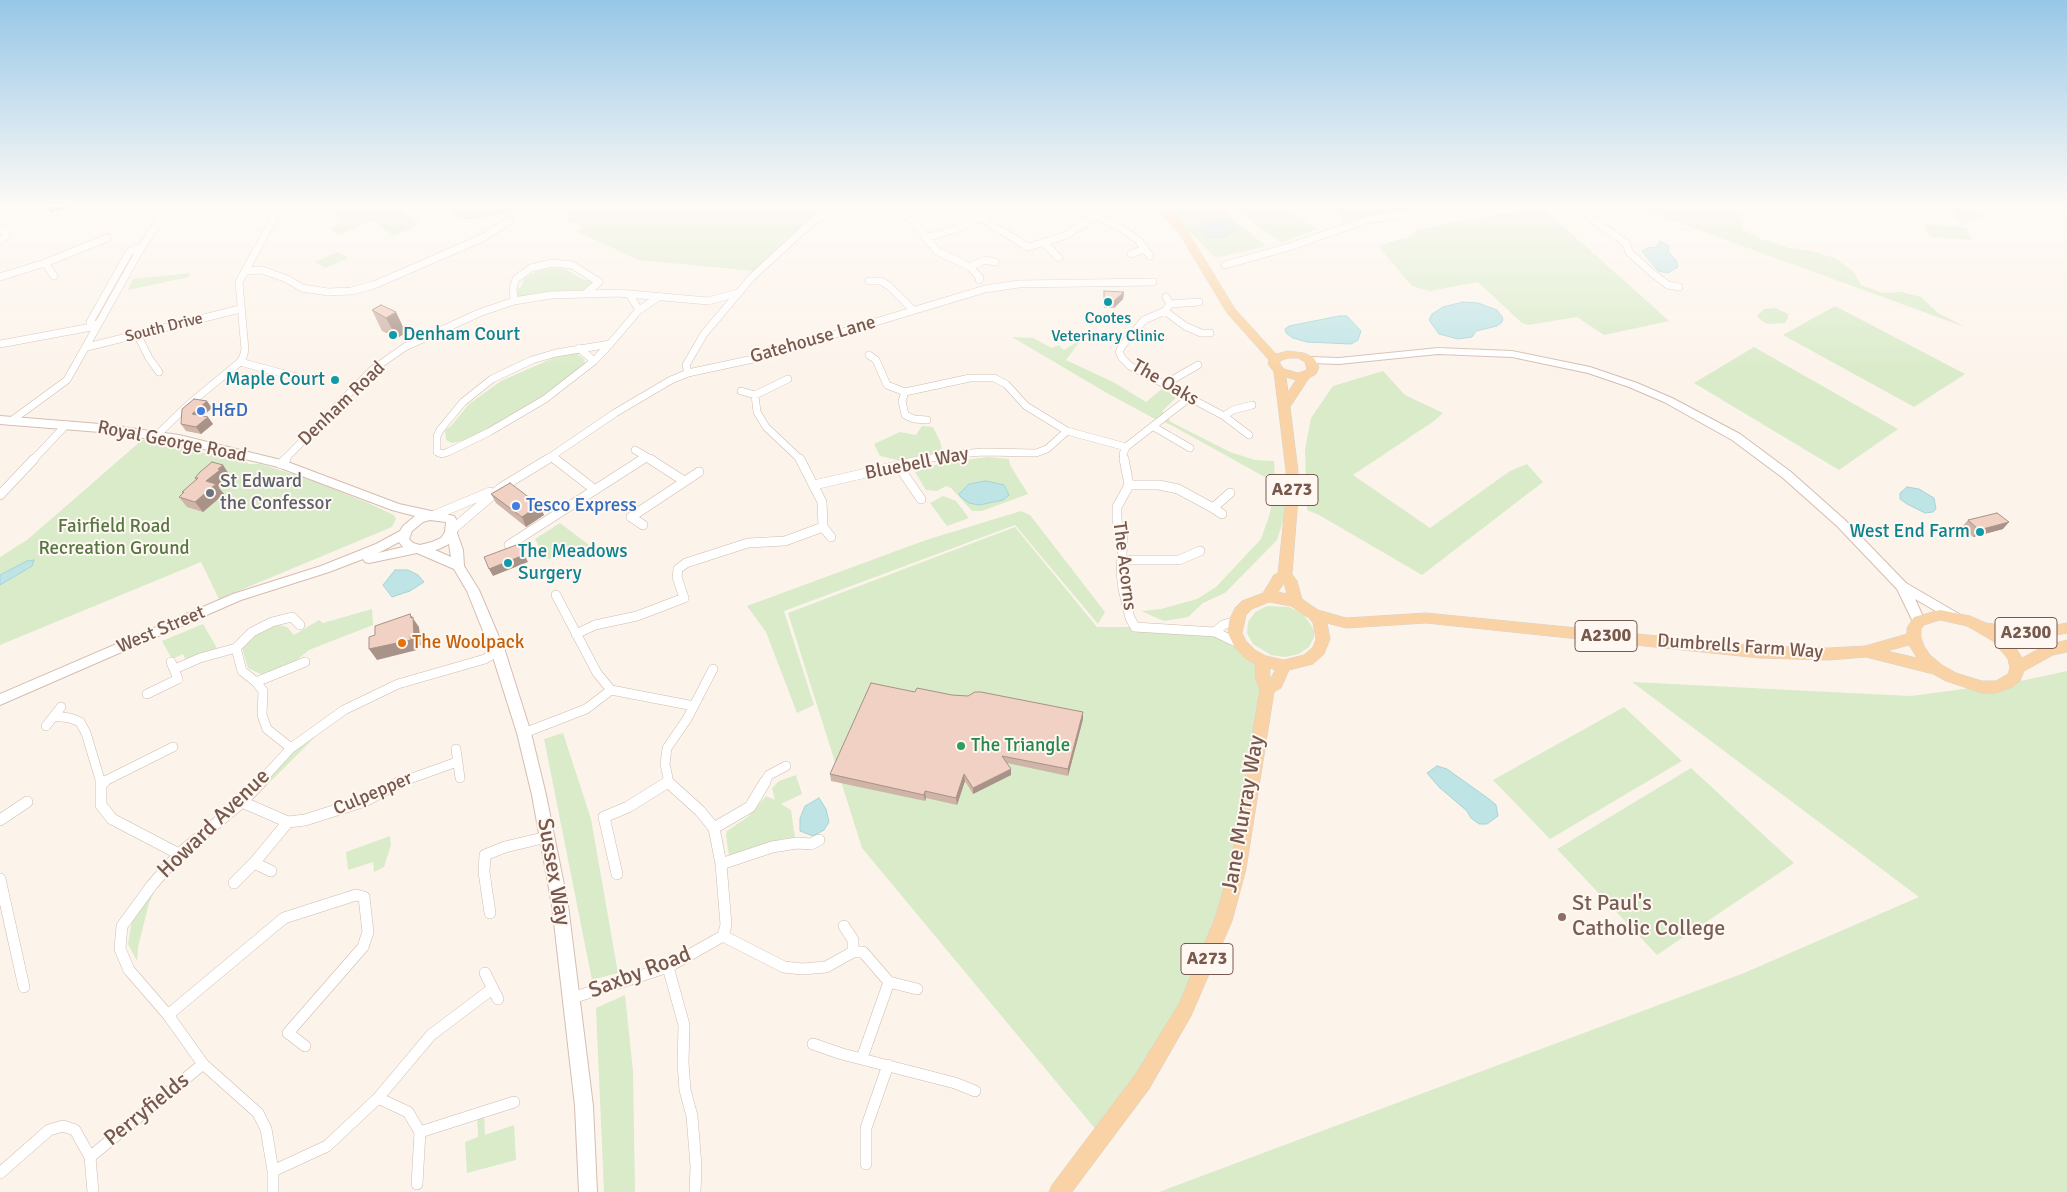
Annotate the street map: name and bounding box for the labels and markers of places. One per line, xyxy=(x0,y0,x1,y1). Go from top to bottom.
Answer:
marker: Cootes Veterinary Clinic xyxy=(1102,296,1114,308)
place label: Cootes Veterinary Clinic xyxy=(1051,309,1165,347)
place label: Denham Court xyxy=(403,324,520,346)
marker: Denham Court xyxy=(387,329,399,341)
place label: Maple Court xyxy=(225,369,325,391)
marker: Maple Court xyxy=(329,374,341,386)
place label: H&D xyxy=(211,400,248,422)
marker: H&D xyxy=(195,405,207,417)
place label: St Edward the Confessor xyxy=(220,471,331,515)
marker: St Edward the Confessor xyxy=(204,487,216,499)
place label: Tesco Express xyxy=(526,495,637,517)
marker: Tesco Express xyxy=(510,500,522,512)
place label: West End Farm xyxy=(1850,521,1970,543)
marker: West End Farm xyxy=(1974,526,1986,538)
place label: The Meadows Surgery xyxy=(518,541,628,585)
marker: The Meadows Surgery xyxy=(502,557,514,569)
place label: The Woolpack xyxy=(412,632,524,654)
marker: The Woolpack xyxy=(396,637,408,649)
place label: The Triangle xyxy=(971,735,1070,757)
marker: The Triangle xyxy=(955,740,967,752)
place label: St Paul's Catholic College xyxy=(1572,891,1725,942)
marker: St Paul's Catholic College xyxy=(1556,911,1568,923)

